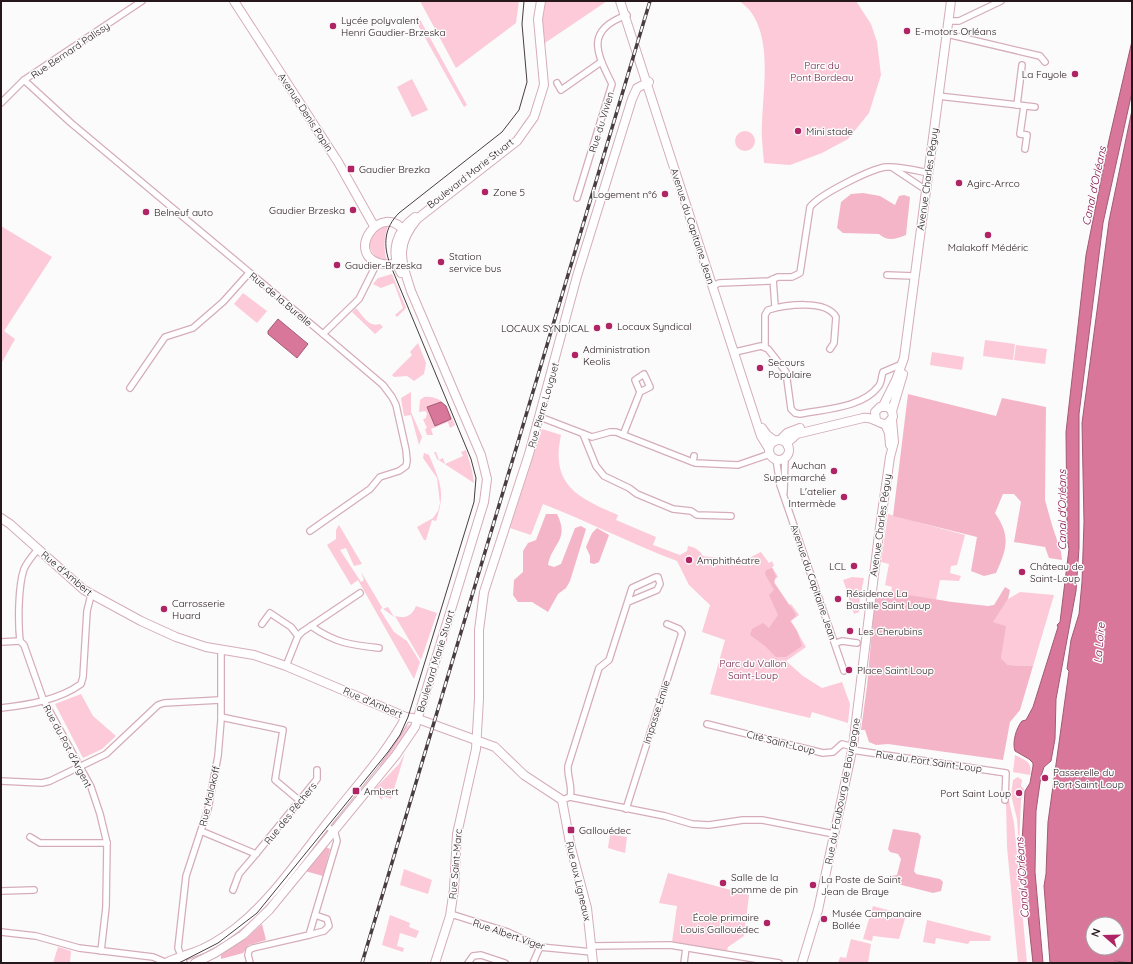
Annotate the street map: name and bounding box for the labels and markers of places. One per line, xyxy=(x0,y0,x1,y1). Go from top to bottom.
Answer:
place label: Lycée polyvalent Henri Gaudier-Brzeska xyxy=(341,14,445,39)
marker: Lycée polyvalent Henri Gaudier-Brzeska xyxy=(328,21,338,31)
place label: E-motors Orléans xyxy=(915,25,997,38)
marker: E-motors Orléans xyxy=(902,26,912,36)
place label: La Fayole xyxy=(1022,68,1067,81)
marker: La Fayole xyxy=(1070,69,1080,79)
place label: Mini stade xyxy=(806,125,853,138)
marker: Mini stade xyxy=(793,126,803,136)
place label: Gaudier Brezka xyxy=(359,163,430,176)
marker: Gaudier Brezka xyxy=(346,164,356,174)
place label: Agirc-Arrco xyxy=(967,177,1020,190)
marker: Agirc-Arrco xyxy=(954,178,964,188)
place label: Zone 5 xyxy=(493,186,525,199)
marker: Zone 5 xyxy=(480,187,490,197)
place label: Logement n°6 xyxy=(593,188,658,201)
marker: Logement n°6 xyxy=(660,189,670,199)
place label: Gaudier Brzeska xyxy=(269,204,345,217)
marker: Gaudier Brzeska xyxy=(348,205,358,215)
place label: Belneuf auto xyxy=(154,206,213,219)
marker: Belneuf auto xyxy=(141,207,151,217)
marker: Malakoff Médéric xyxy=(983,230,993,240)
place label: Malakoff Médéric xyxy=(948,241,1028,254)
place label: Station service bus xyxy=(449,250,501,275)
marker: Station service bus xyxy=(436,257,446,267)
place label: Gaudier-Brzeska xyxy=(345,259,422,272)
marker: Gaudier-Brzeska xyxy=(332,260,342,270)
place label: Locaux Syndical xyxy=(617,320,692,333)
marker: Locaux Syndical xyxy=(604,321,614,331)
place label: LOCAUX SYNDICAL xyxy=(501,322,590,335)
marker: LOCAUX SYNDICAL xyxy=(592,323,602,333)
place label: Administration Keolis xyxy=(583,343,650,368)
marker: Administration Keolis xyxy=(570,350,580,360)
place label: Secours Populaire xyxy=(768,356,812,381)
marker: Secours Populaire xyxy=(755,363,765,373)
place label: Auchan Supermarché xyxy=(764,459,826,484)
marker: Auchan Supermarché xyxy=(829,466,839,476)
place label: L'atelier Intermède xyxy=(788,485,836,510)
marker: L'atelier Intermède xyxy=(839,492,849,502)
place label: Amphithéatre xyxy=(697,554,760,567)
marker: Amphithéatre xyxy=(684,555,694,565)
place label: LCL xyxy=(829,560,847,573)
place label: Château de Saint-Loup xyxy=(1030,560,1084,585)
marker: LCL xyxy=(849,561,859,571)
marker: Château de Saint-Loup xyxy=(1017,567,1027,577)
place label: Résidence La Bastille Saint Loup xyxy=(846,587,931,612)
marker: Résidence La Bastille Saint Loup xyxy=(833,594,843,604)
place label: Carrosserie Huard xyxy=(172,597,225,622)
marker: Carrosserie Huard xyxy=(159,604,169,614)
place label: Les Cherubins xyxy=(858,625,923,638)
marker: Les Cherubins xyxy=(845,626,855,636)
place label: Place Saint Loup xyxy=(857,664,934,677)
marker: Place Saint Loup xyxy=(844,665,854,675)
place label: Passerelle du Port Saint Loup xyxy=(1053,766,1124,791)
marker: Passerelle du Port Saint Loup xyxy=(1040,773,1050,783)
place label: Ambert xyxy=(364,785,399,798)
marker: Ambert xyxy=(351,786,361,796)
place label: Port Saint Loup xyxy=(940,787,1011,800)
marker: Port Saint Loup xyxy=(1014,788,1024,798)
place label: Gallouédec xyxy=(579,824,631,837)
marker: Gallouédec xyxy=(566,825,576,835)
place label: Salle de la pomme de pin xyxy=(731,871,798,896)
place label: La Poste de Saint Jean de Braye xyxy=(821,873,901,898)
marker: Salle de la pomme de pin xyxy=(718,878,728,888)
marker: La Poste de Saint Jean de Braye xyxy=(808,880,818,890)
place label: Musée Campanaire Bollée xyxy=(832,907,922,932)
place label: École primaire Louis Gallouédec xyxy=(680,911,759,936)
marker: Musée Campanaire Bollée xyxy=(819,914,829,924)
marker: École primaire Louis Gallouédec xyxy=(762,918,772,928)

